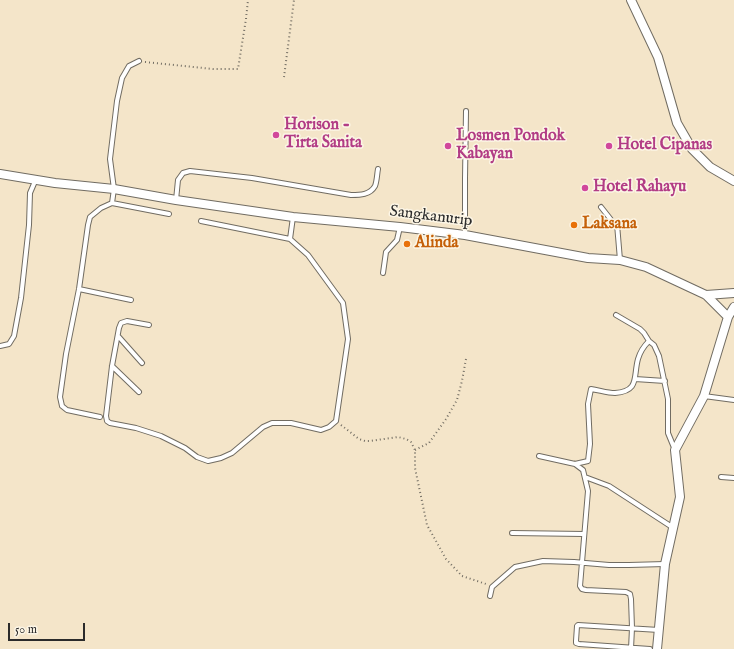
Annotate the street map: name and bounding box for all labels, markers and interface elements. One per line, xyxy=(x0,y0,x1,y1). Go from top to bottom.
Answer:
place label: Horison - Tirta Sanita xyxy=(284,116,362,154)
place label: Losmen Pondok Kabayan xyxy=(456,127,565,165)
marker: Horison - Tirta Sanita xyxy=(271,130,281,140)
place label: Hotel Cipanas xyxy=(617,136,712,156)
marker: Losmen Pondok Kabayan xyxy=(443,141,453,151)
marker: Hotel Cipanas xyxy=(604,141,614,151)
place label: Hotel Rahayu xyxy=(593,178,686,198)
marker: Hotel Rahayu xyxy=(580,183,590,193)
street label: Sangkanurip xyxy=(388,202,474,232)
place label: Laksana xyxy=(582,215,637,235)
marker: Laksana xyxy=(569,220,579,230)
place label: Alinda xyxy=(415,234,458,254)
marker: Alinda xyxy=(402,239,412,249)
scale bar xyxy=(10,615,87,641)
text: 50 m xyxy=(15,622,37,637)

